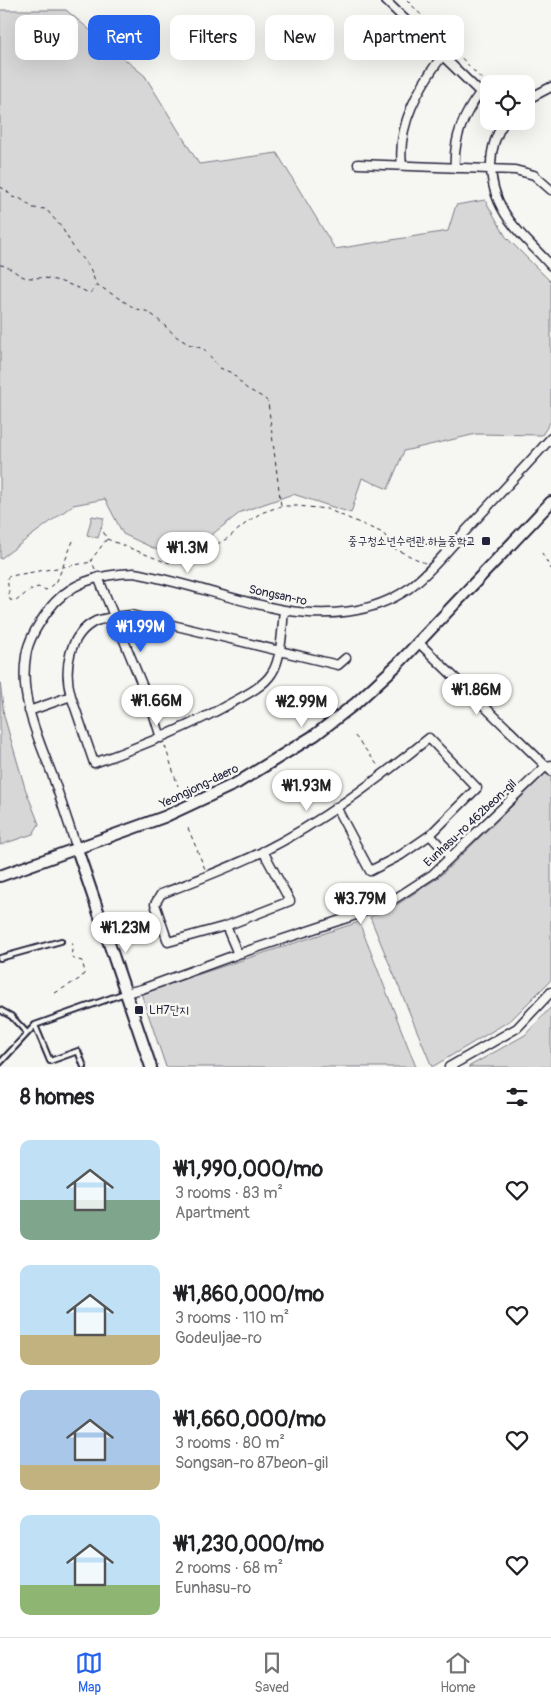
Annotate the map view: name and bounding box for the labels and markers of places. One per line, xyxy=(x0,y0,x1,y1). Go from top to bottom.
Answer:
pin: ₩1.3M xyxy=(153,532,223,574)
place label: 중구청소년수련관.하늘중학교 xyxy=(348,534,476,549)
marker: 중구청소년수련관.하늘중학교 xyxy=(480,535,492,547)
pin: ₩1.99M xyxy=(100,610,182,653)
pin: ₩1.86M xyxy=(436,674,518,716)
pin: ₩1.66M xyxy=(116,684,198,727)
pin: ₩2.99M xyxy=(261,686,343,728)
pin: ₩1.93M xyxy=(266,770,348,812)
pin: ₩3.79M xyxy=(320,882,402,925)
pin: ₩1.23M xyxy=(85,912,167,954)
place label: LH7단지 xyxy=(149,1003,189,1018)
marker: LH7단지 xyxy=(133,1004,145,1016)

